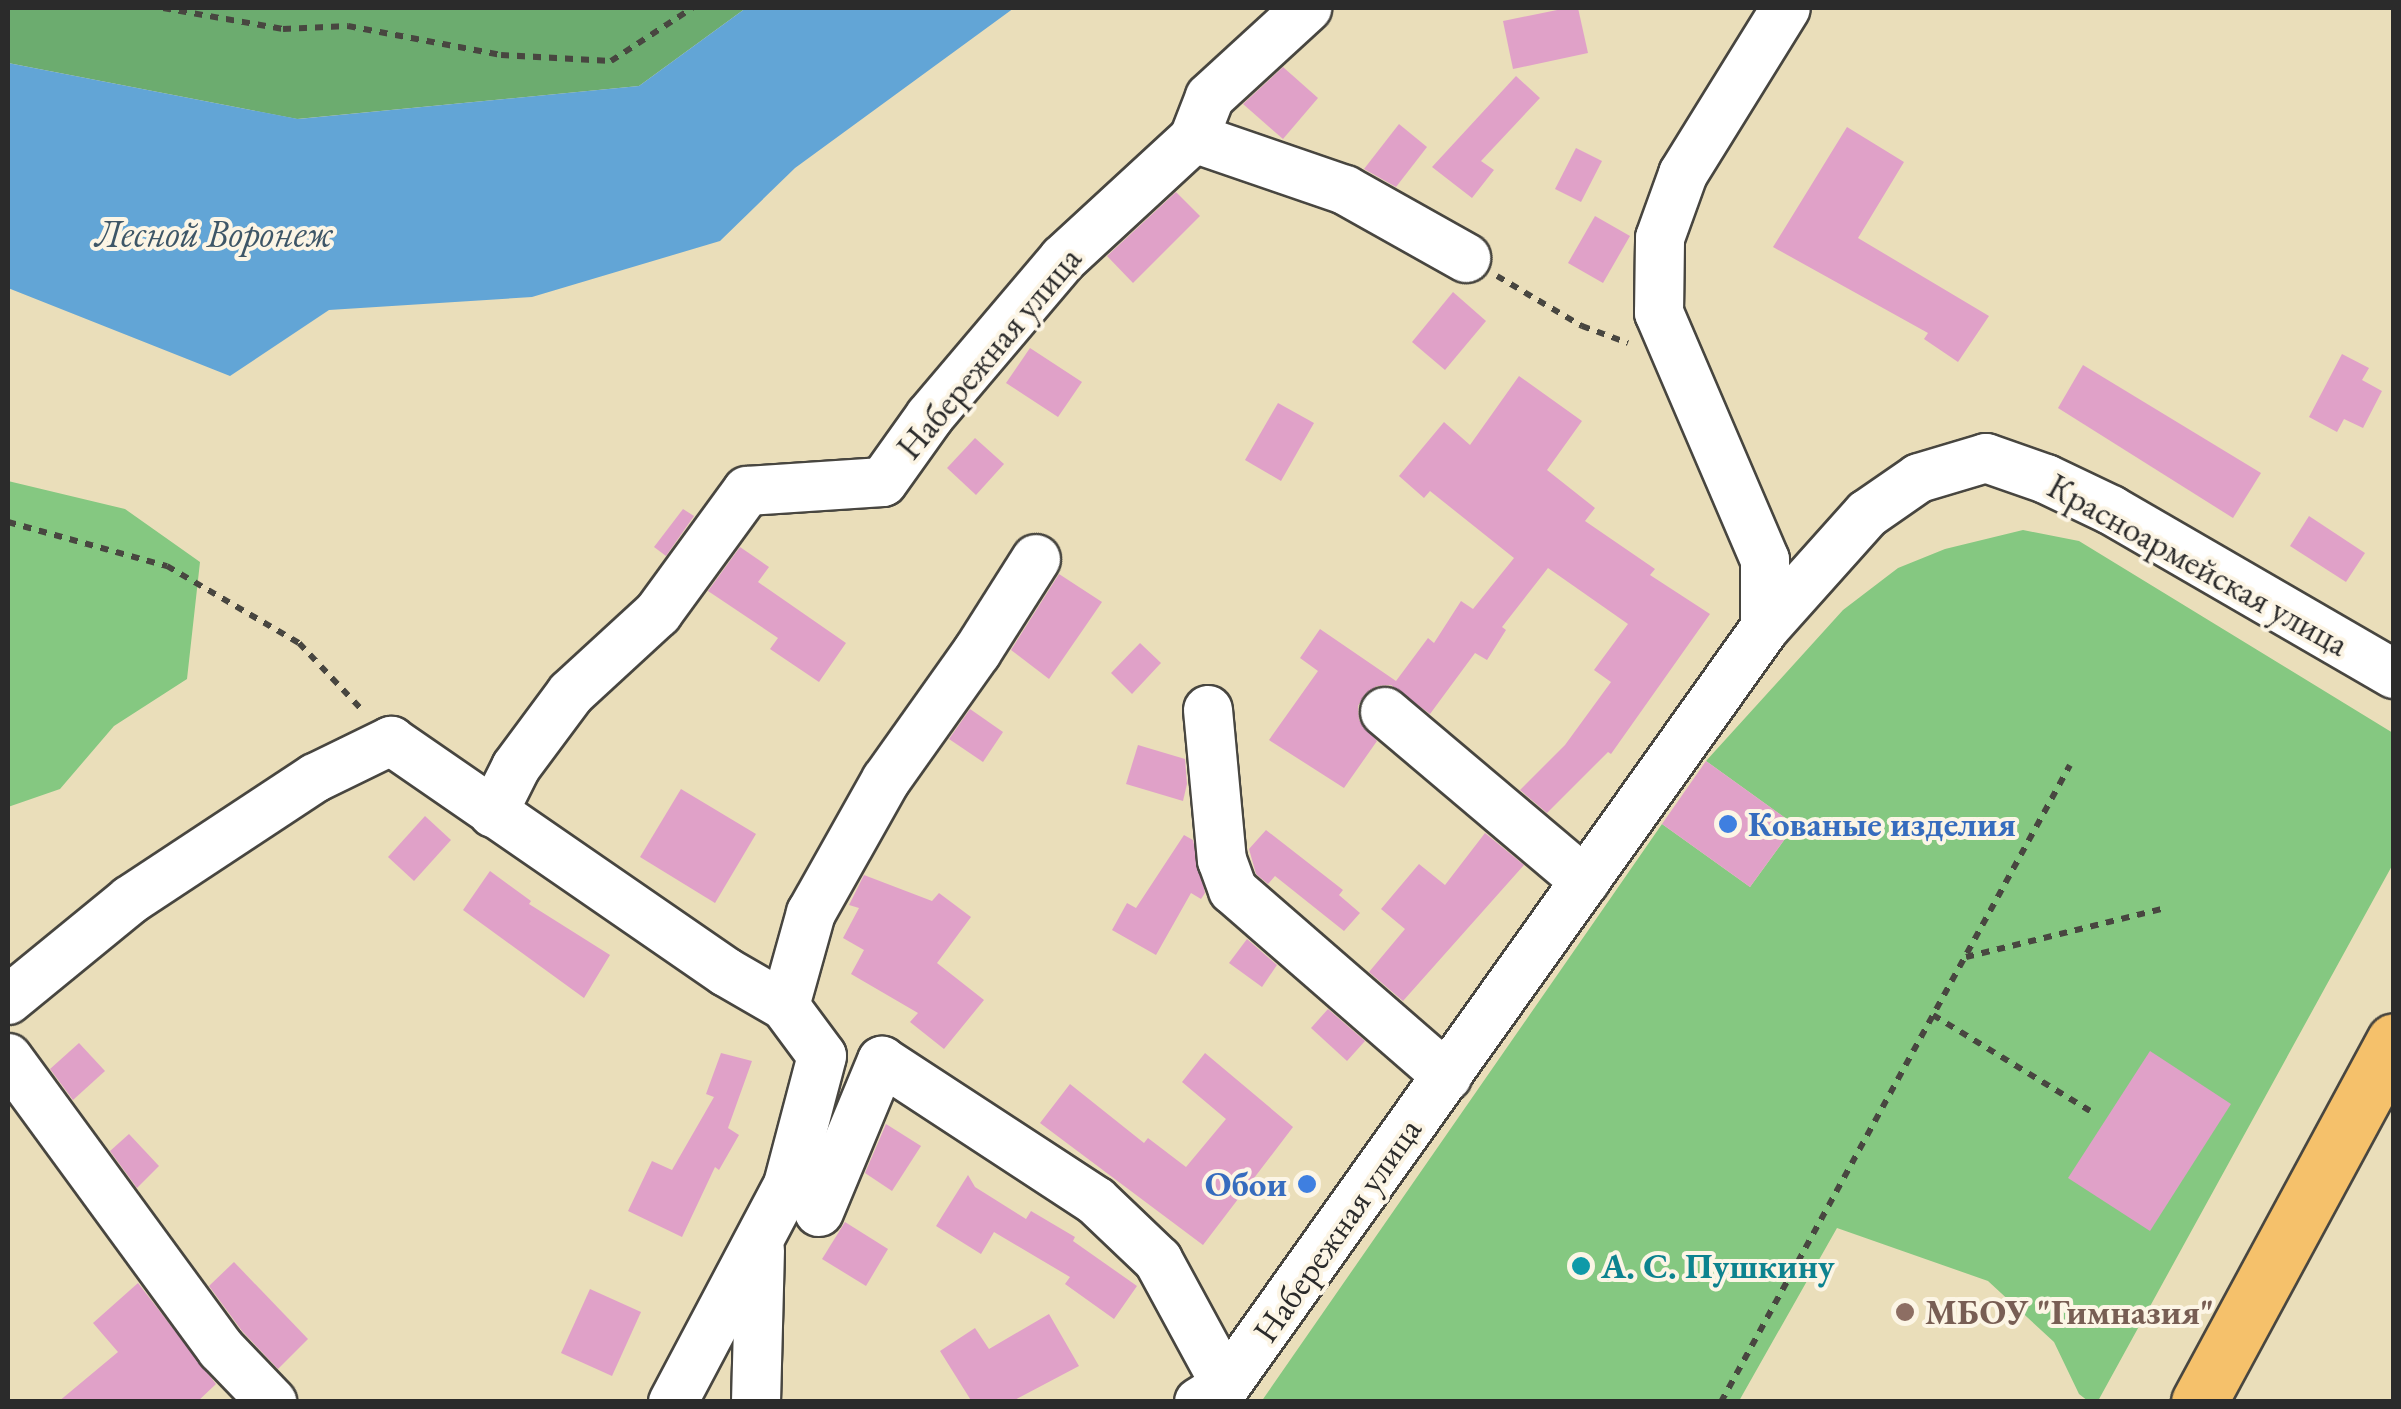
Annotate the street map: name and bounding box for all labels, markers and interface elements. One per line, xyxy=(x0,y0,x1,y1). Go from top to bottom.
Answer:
water label: Лесной Воронеж xyxy=(95,210,333,256)
street label: Набережная улица xyxy=(888,238,1090,468)
street label: Красноармейская улица xyxy=(2040,465,2356,665)
place label: Кованые изделия xyxy=(1748,803,2016,845)
marker: Кованые изделия xyxy=(1717,813,1739,835)
street label: Набережная улица xyxy=(1244,1110,1430,1350)
place label: Обои xyxy=(1205,1163,1287,1205)
marker: Обои xyxy=(1296,1173,1318,1195)
place label: А. С. Пушкину xyxy=(1601,1245,1835,1287)
marker: А. С. Пушкину xyxy=(1570,1255,1592,1277)
place label: МБОУ "Гимназия" xyxy=(1925,1291,2214,1333)
marker: МБОУ "Гимназия" xyxy=(1894,1301,1916,1323)

